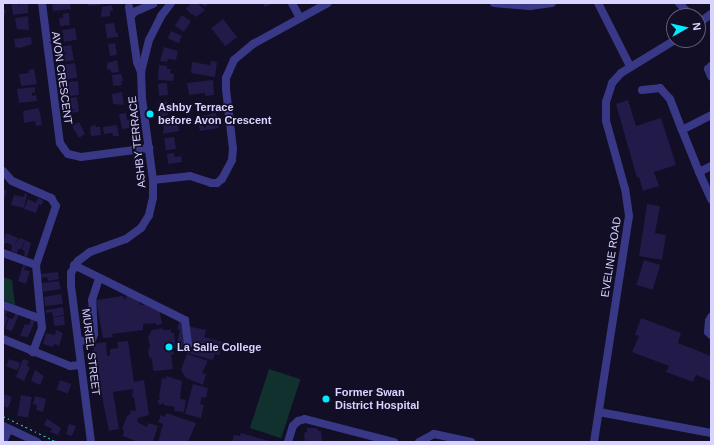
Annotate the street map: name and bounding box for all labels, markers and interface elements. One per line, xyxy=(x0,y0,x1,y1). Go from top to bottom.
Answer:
north arrow xyxy=(666,8,706,48)
text: N xyxy=(690,22,703,31)
street label: AVON CRESCENT xyxy=(49,31,75,125)
street label: ASHBY TERRACE xyxy=(126,95,148,189)
place label: Ashby Terrace before Avon Crescent xyxy=(158,101,272,127)
marker: Ashby Terrace before Avon Crescent xyxy=(145,109,155,119)
street label: EVELINE ROAD xyxy=(598,216,624,298)
street label: MURIEL STREET xyxy=(79,308,103,396)
place label: La Salle College xyxy=(177,340,261,354)
marker: La Salle College xyxy=(164,342,174,352)
place label: Former Swan District Hospital xyxy=(335,386,419,412)
marker: Former Swan District Hospital xyxy=(320,393,332,405)

